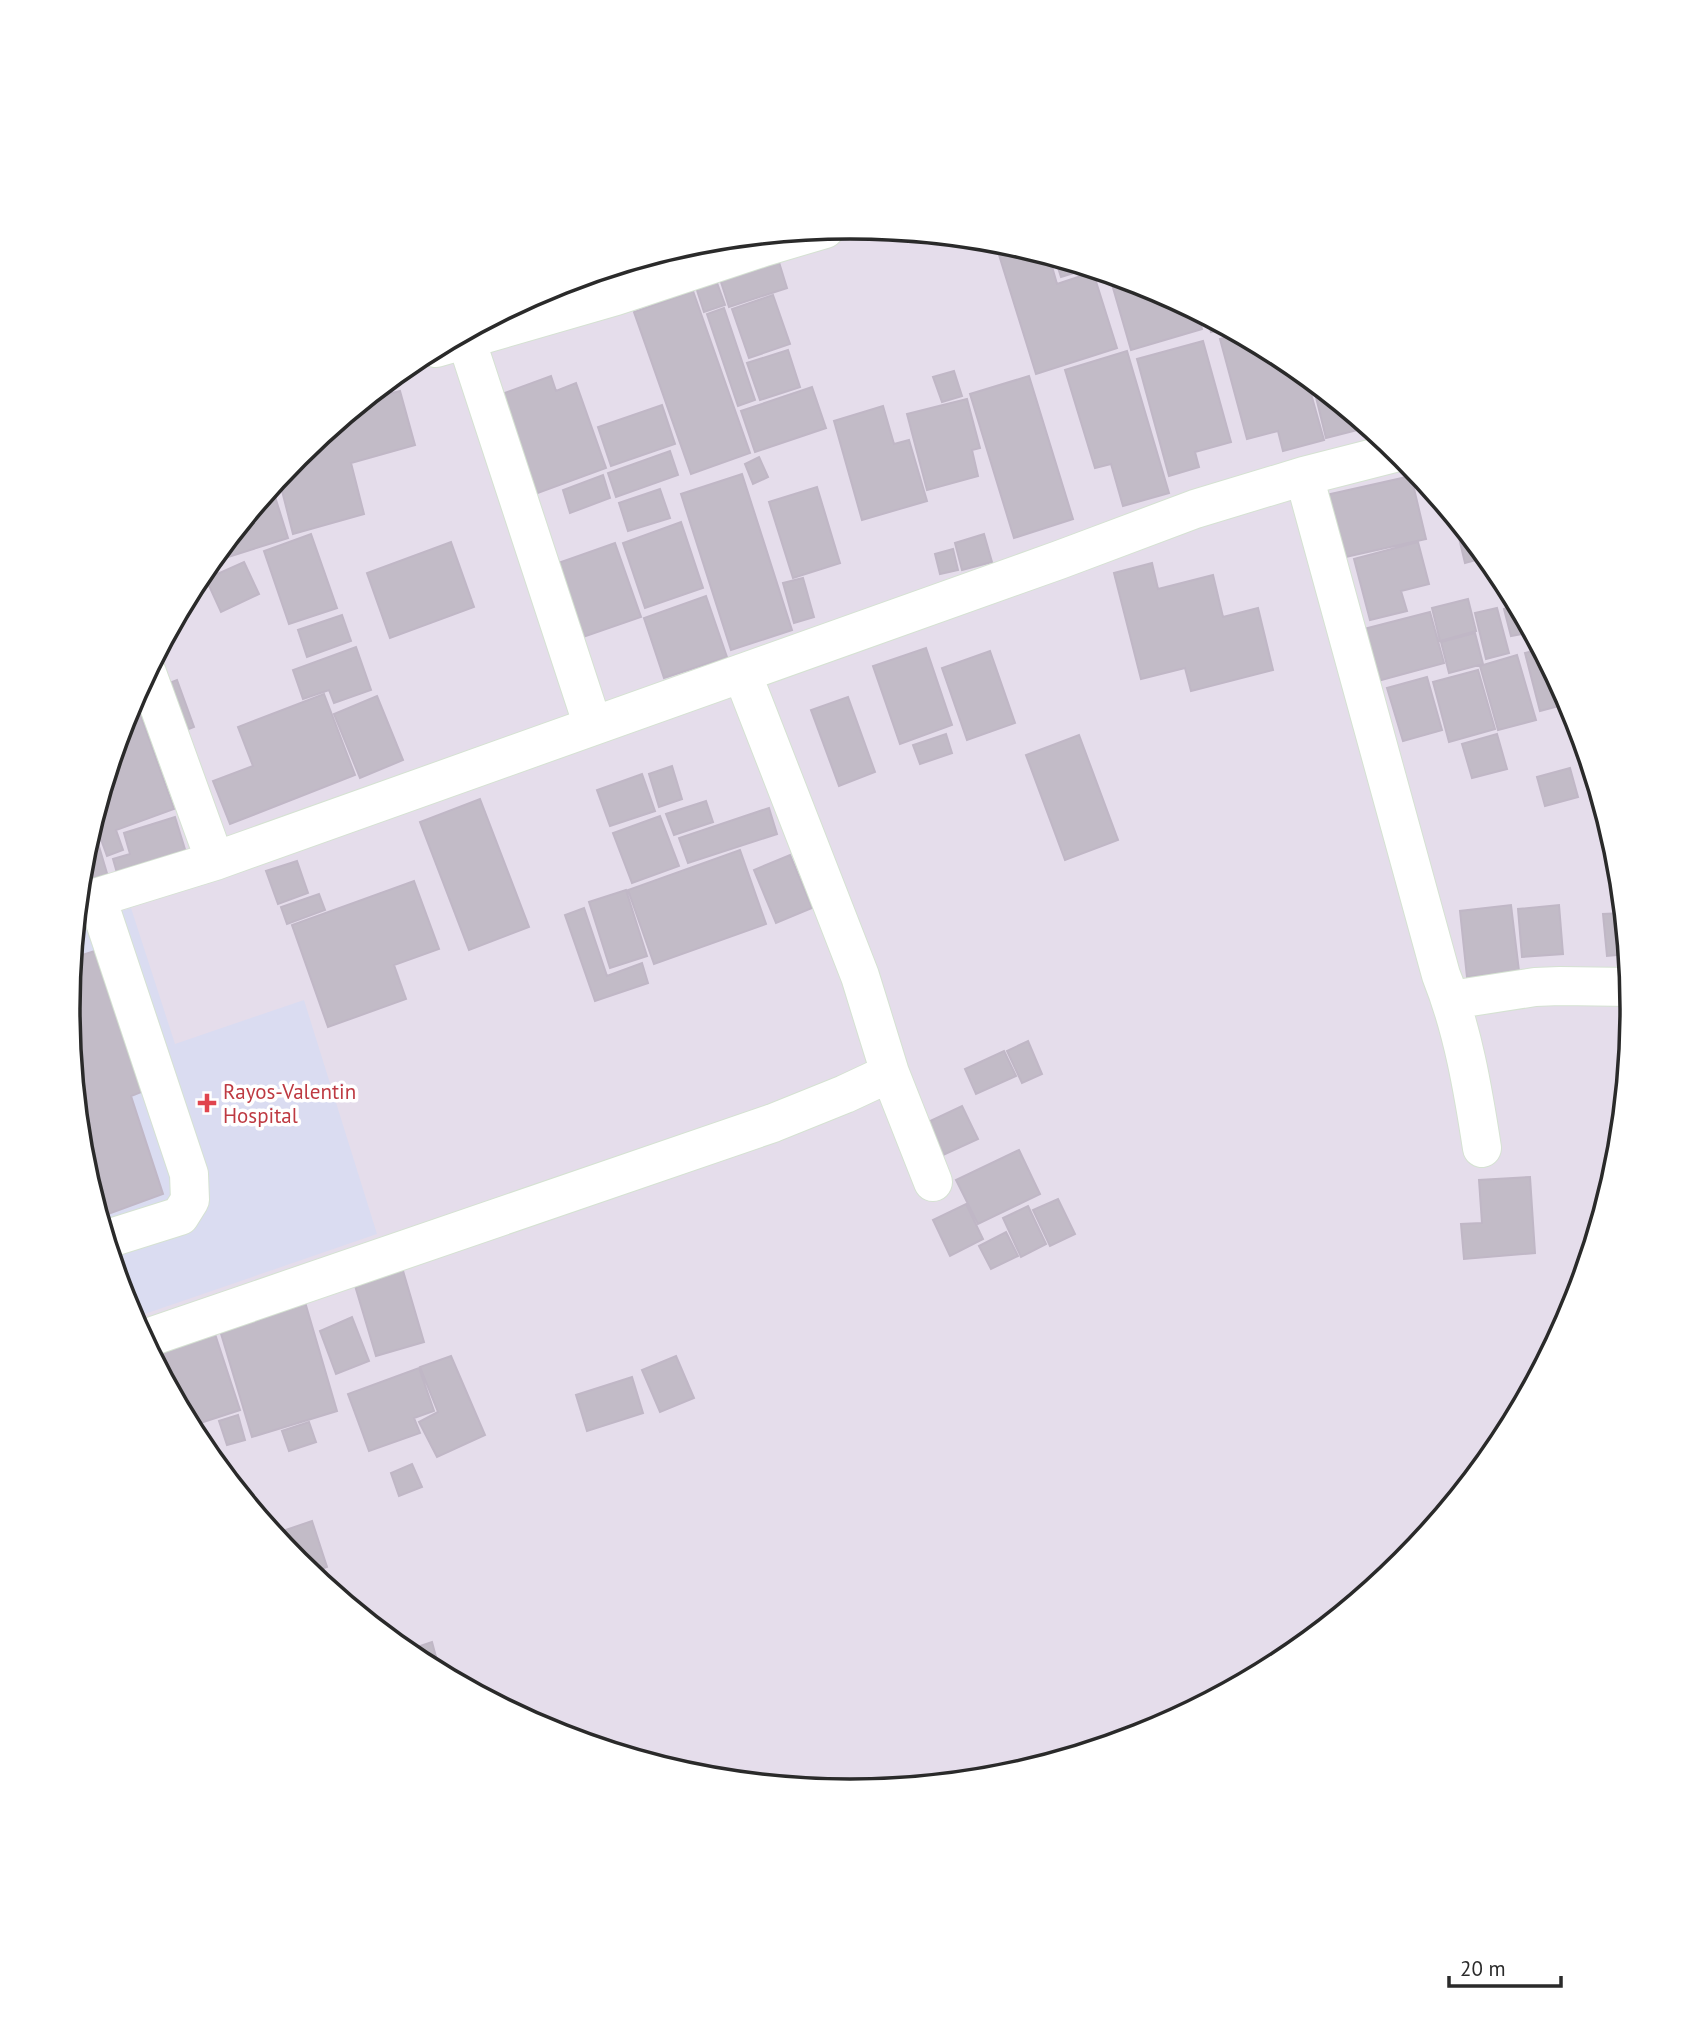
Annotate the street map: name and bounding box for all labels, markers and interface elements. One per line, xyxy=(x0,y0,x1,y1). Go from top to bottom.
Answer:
place label: Rayos-Valentin Hospital xyxy=(223,1078,356,1129)
marker: Rayos-Valentin Hospital xyxy=(197,1093,217,1113)
scale bar xyxy=(1449,1944,1561,1988)
text: 20 m xyxy=(1460,1955,1506,1982)

